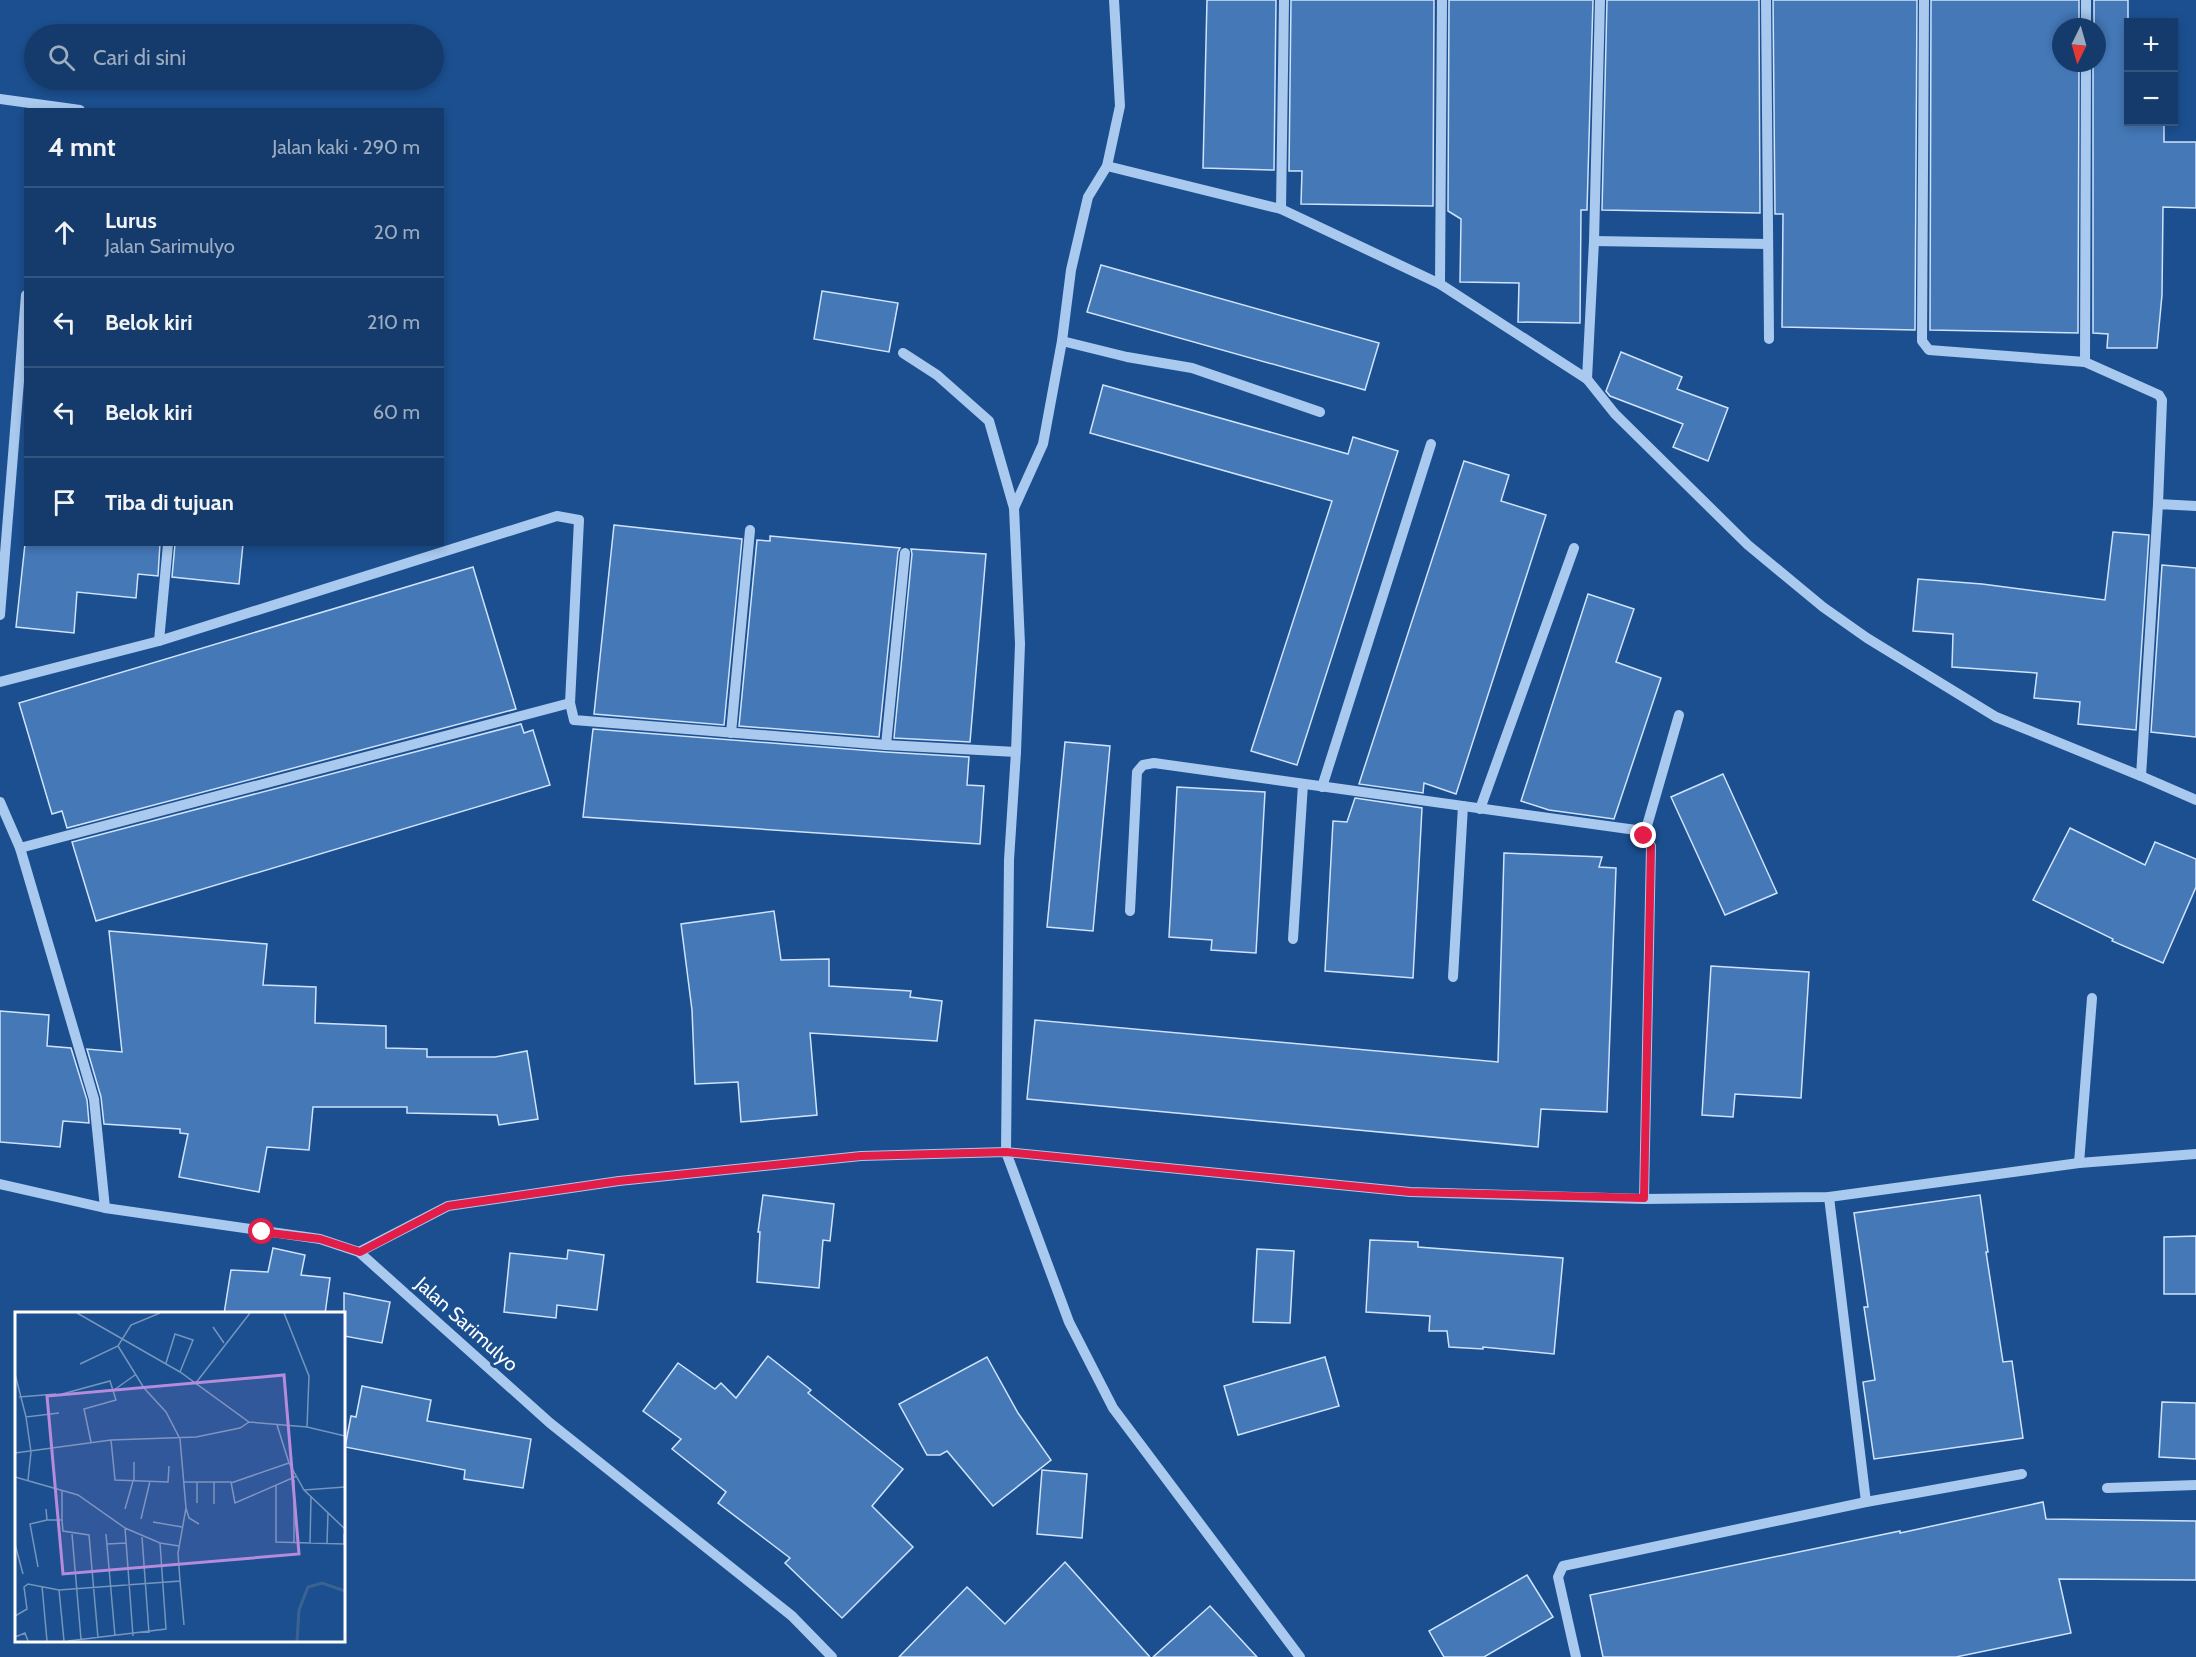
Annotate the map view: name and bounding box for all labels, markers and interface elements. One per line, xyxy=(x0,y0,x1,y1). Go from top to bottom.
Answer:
north arrow xyxy=(2052,18,2106,72)
map controls xyxy=(2124,18,2178,126)
button: + xyxy=(2124,18,2178,72)
search box xyxy=(24,24,444,90)
icon: search xyxy=(45,41,78,74)
text: Cari di sini xyxy=(93,44,186,71)
button: − xyxy=(2124,72,2178,126)
text: 4 mnt xyxy=(48,131,116,163)
text: Jalan kaki · 290 m xyxy=(272,135,420,159)
text: Lurus xyxy=(105,207,157,234)
icon: ahead xyxy=(48,216,81,249)
text: 20 m xyxy=(374,220,420,244)
text: Jalan Sarimulyo xyxy=(105,234,235,258)
icon: left xyxy=(48,306,81,339)
text: Belok kiri xyxy=(105,309,192,336)
text: 210 m xyxy=(367,310,420,334)
icon: left xyxy=(48,396,81,429)
text: Belok kiri xyxy=(105,399,192,426)
text: 60 m xyxy=(373,400,420,424)
icon: arrive xyxy=(48,486,81,519)
text: Tiba di tujuan xyxy=(105,489,234,516)
route end xyxy=(1630,822,1656,848)
route start xyxy=(248,1218,274,1244)
street label: Jalan Sarimulyo xyxy=(410,1271,523,1376)
inset map xyxy=(15,1312,345,1642)

